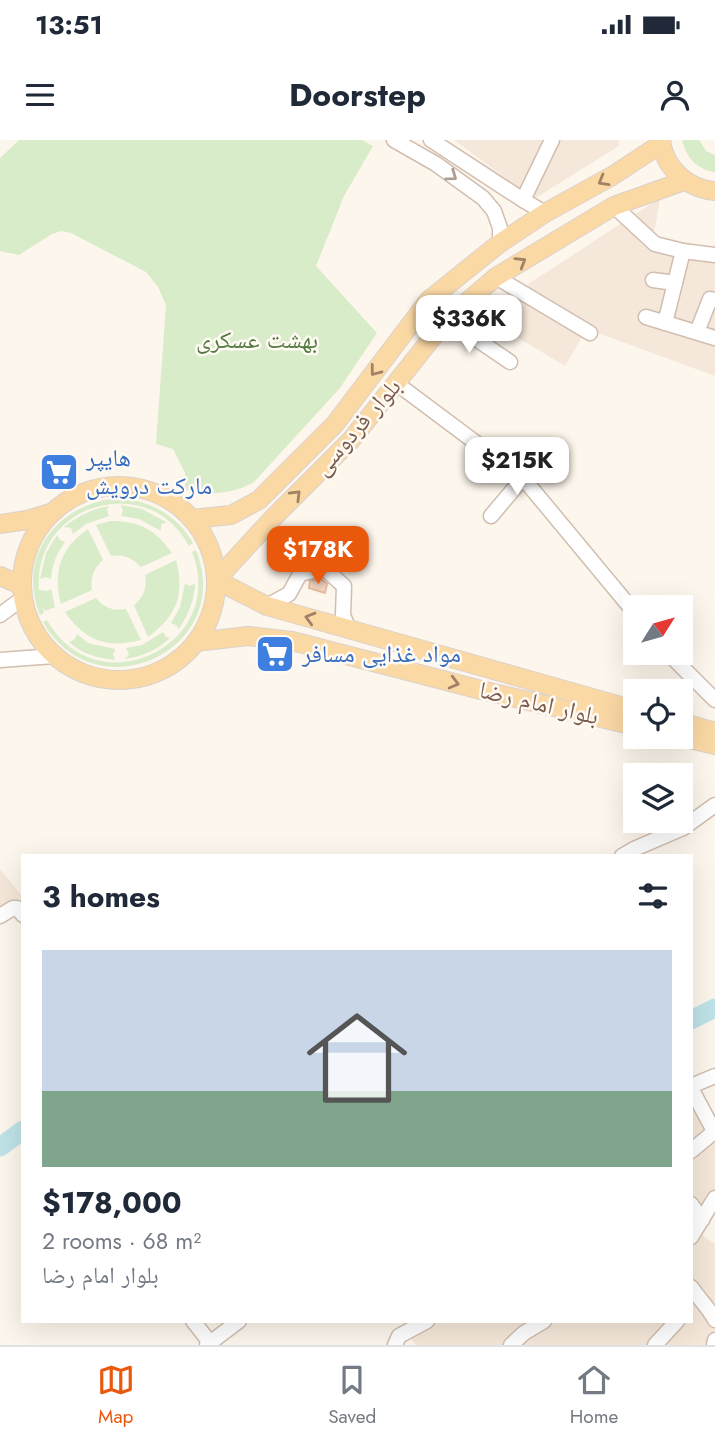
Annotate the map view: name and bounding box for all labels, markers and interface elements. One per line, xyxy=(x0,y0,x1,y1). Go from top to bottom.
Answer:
text: 13:51 xyxy=(35,6,103,44)
text: Doorstep xyxy=(289,72,426,118)
icon: menu xyxy=(21,76,59,114)
icon: person xyxy=(656,76,694,114)
one-way arrow xyxy=(444,168,457,180)
one-way arrow xyxy=(598,173,611,186)
one-way arrow xyxy=(513,257,526,270)
pin: $336K xyxy=(420,296,518,355)
text: $336K xyxy=(432,301,506,335)
park label: بهشت عسکری xyxy=(196,322,318,357)
one-way arrow xyxy=(371,363,383,375)
street label: بلوار فردوسی xyxy=(304,370,409,483)
pin: $215K xyxy=(468,438,566,497)
place label: هایپر مارکت درویش xyxy=(85,440,212,503)
text: $215K xyxy=(481,443,553,477)
supermarket icon: هایپر مارکت درویش xyxy=(38,451,80,493)
one-way arrow xyxy=(288,490,301,503)
pin: $178K xyxy=(269,526,367,586)
text: $178K xyxy=(283,532,353,566)
north arrow xyxy=(623,595,693,665)
map controls xyxy=(623,595,693,833)
one-way arrow xyxy=(304,612,316,627)
supermarket icon: مواد غذایی مسافر xyxy=(254,633,296,675)
place label: مواد غذایی مسافر xyxy=(301,636,461,671)
street label: بلوار امام رضا xyxy=(476,672,602,733)
one-way arrow xyxy=(448,675,460,689)
button: locate xyxy=(623,679,693,749)
button: layers xyxy=(623,763,693,833)
text: 3 homes xyxy=(42,875,160,918)
icon: filters xyxy=(634,877,672,915)
icon: home xyxy=(294,995,420,1121)
text: $178,000 xyxy=(42,1181,182,1224)
text: 2 rooms · 68 m² xyxy=(42,1224,201,1258)
text: بلوار امام رضا xyxy=(42,1258,159,1292)
tab: Map xyxy=(97,1361,135,1430)
tab: Saved xyxy=(328,1361,376,1430)
tab: Home xyxy=(570,1361,618,1430)

